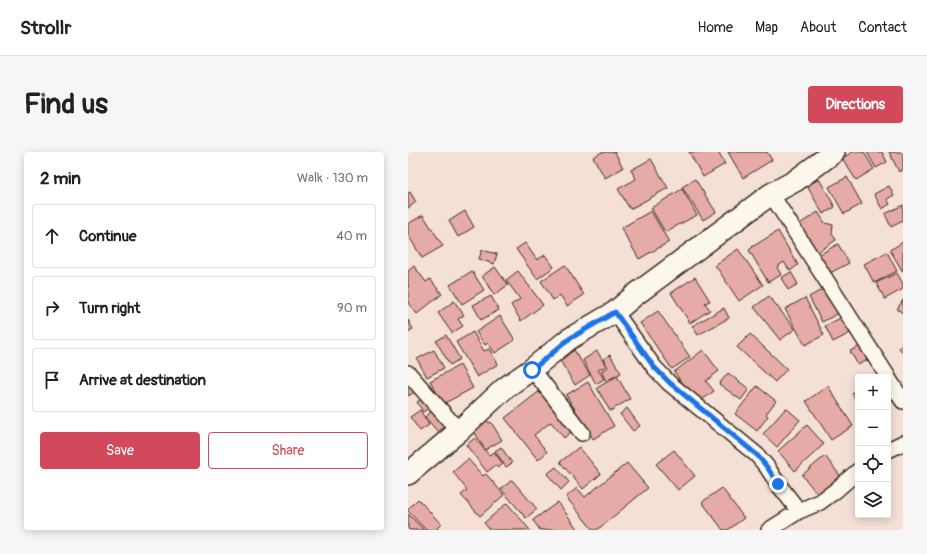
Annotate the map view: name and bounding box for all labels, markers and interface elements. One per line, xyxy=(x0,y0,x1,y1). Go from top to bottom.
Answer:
text: Strollr xyxy=(20,16,71,40)
text: Home xyxy=(698,19,733,36)
text: Map xyxy=(755,19,778,36)
text: About xyxy=(800,19,836,36)
text: Contact xyxy=(858,19,907,36)
button: Directions xyxy=(808,86,903,123)
text: Find us xyxy=(24,87,108,122)
text: 2 min xyxy=(40,168,81,189)
text: Walk · 130 m xyxy=(297,170,368,186)
icon: ahead xyxy=(41,225,63,247)
text: Continue xyxy=(79,227,137,246)
text: 40 m xyxy=(336,228,367,244)
icon: right xyxy=(41,297,63,319)
text: Turn right xyxy=(79,299,140,318)
text: 90 m xyxy=(337,300,367,316)
route start xyxy=(523,361,541,379)
icon: arrive xyxy=(41,369,63,391)
text: Arrive at destination xyxy=(79,371,206,390)
map controls xyxy=(855,374,891,518)
button: + xyxy=(855,374,891,410)
button: − xyxy=(855,410,891,446)
button: Save xyxy=(40,432,200,469)
button: Share xyxy=(208,432,368,469)
button: locate xyxy=(855,446,891,482)
route end xyxy=(769,475,787,493)
button: layers xyxy=(855,482,891,518)

